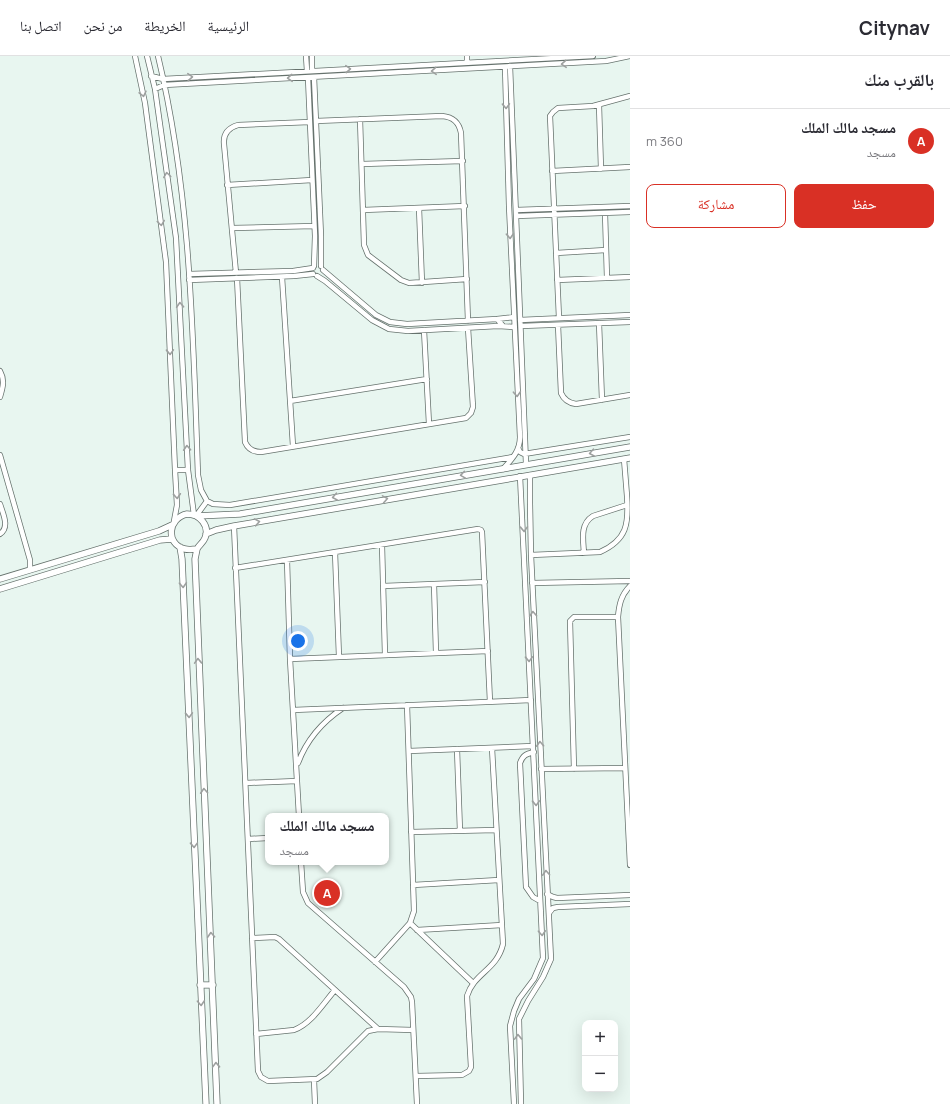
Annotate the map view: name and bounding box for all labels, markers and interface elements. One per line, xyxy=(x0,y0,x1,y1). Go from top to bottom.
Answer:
text: Citynav xyxy=(859,15,930,41)
text: اتصل بنا xyxy=(20,16,62,35)
text: من نحن xyxy=(84,16,122,35)
text: الخريطة xyxy=(144,16,186,35)
text: الرئيسية xyxy=(208,16,249,35)
one-way arrow xyxy=(561,59,567,68)
one-way arrow xyxy=(345,65,351,73)
one-way arrow xyxy=(431,66,437,75)
text: بالقرب منك xyxy=(864,68,934,91)
one-way arrow xyxy=(187,73,193,82)
one-way arrow xyxy=(287,74,293,83)
one-way arrow xyxy=(138,91,146,97)
one-way arrow xyxy=(502,103,510,109)
text: مسجد مالك الملك xyxy=(801,117,896,138)
text: 360 m xyxy=(646,132,683,150)
text: A xyxy=(917,132,925,150)
text: مسجد xyxy=(867,143,896,161)
one-way arrow xyxy=(163,172,172,178)
button: مشاركة xyxy=(646,184,786,228)
button: حفظ xyxy=(794,184,934,228)
one-way arrow xyxy=(156,220,165,226)
one-way arrow xyxy=(506,233,514,239)
one-way arrow xyxy=(175,302,184,308)
one-way arrow xyxy=(166,349,174,355)
one-way arrow xyxy=(513,390,522,397)
one-way arrow xyxy=(183,445,192,451)
one-way arrow xyxy=(588,449,595,457)
one-way arrow xyxy=(460,471,467,479)
one-way arrow xyxy=(332,492,338,501)
one-way arrow xyxy=(172,493,181,499)
one-way arrow xyxy=(382,496,389,504)
one-way arrow xyxy=(254,518,260,526)
one-way arrow xyxy=(519,526,528,532)
one-way arrow xyxy=(179,582,188,588)
one-way arrow xyxy=(529,611,538,617)
your location xyxy=(288,631,308,651)
one-way arrow xyxy=(525,656,533,662)
one-way arrow xyxy=(194,658,203,664)
one-way arrow xyxy=(185,712,193,718)
one-way arrow xyxy=(535,741,544,747)
one-way arrow xyxy=(200,788,208,794)
one-way arrow xyxy=(531,800,540,806)
popup xyxy=(265,813,389,865)
text: مسجد مالك الملك xyxy=(279,815,375,836)
text: مسجد xyxy=(279,841,309,859)
one-way arrow xyxy=(190,842,199,848)
one-way arrow xyxy=(542,870,551,876)
pin: A xyxy=(314,878,340,908)
one-way arrow xyxy=(537,930,546,936)
one-way arrow xyxy=(206,932,215,938)
one-way arrow xyxy=(197,1000,205,1006)
map controls xyxy=(582,1020,618,1092)
button: + xyxy=(582,1020,618,1056)
one-way arrow xyxy=(514,1034,522,1040)
button: − xyxy=(582,1056,618,1092)
one-way arrow xyxy=(212,1062,220,1068)

